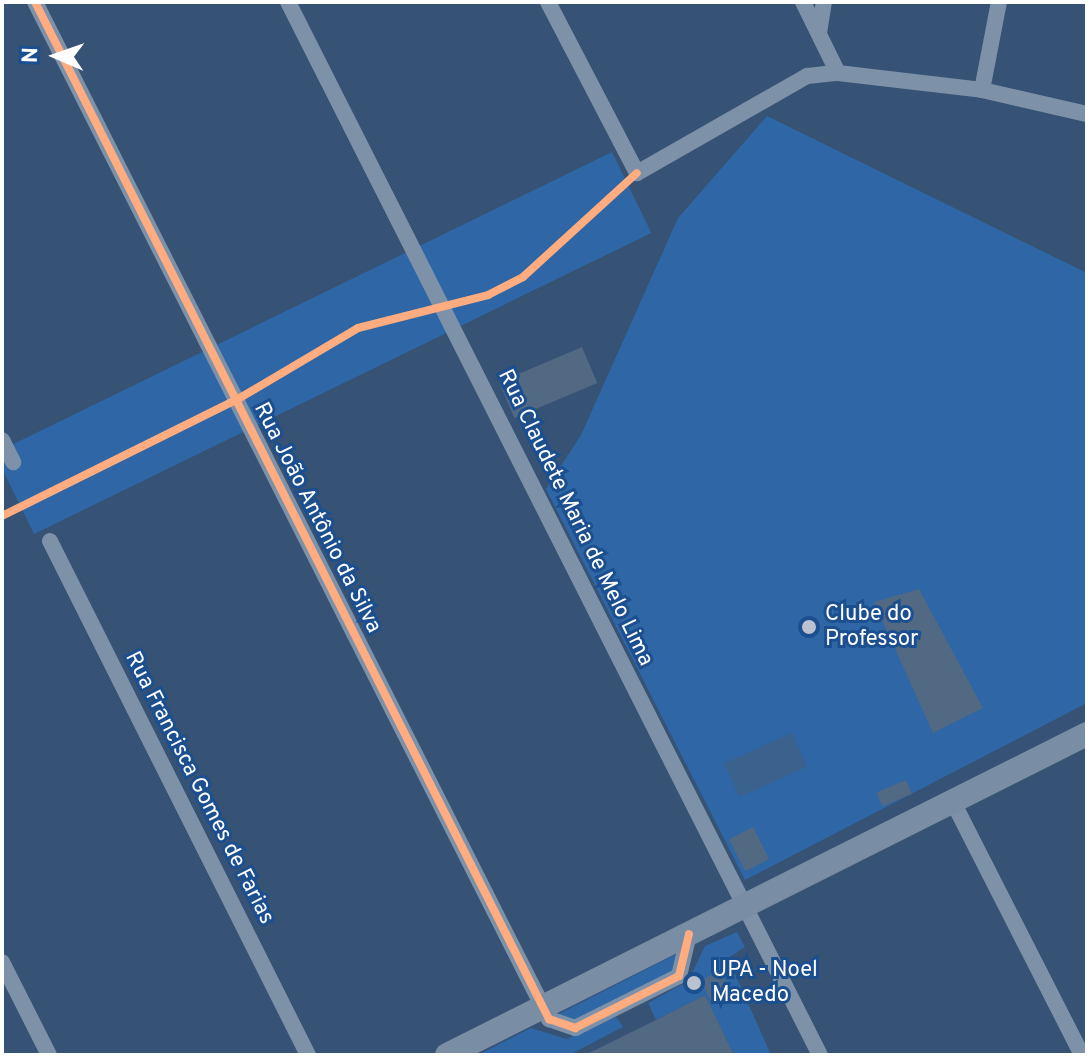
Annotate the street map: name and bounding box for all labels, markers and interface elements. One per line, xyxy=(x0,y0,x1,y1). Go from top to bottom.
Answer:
north arrow xyxy=(16,16,96,96)
text: N xyxy=(18,47,45,64)
street label: Rua Claudete Maria de Melo Lima xyxy=(492,365,658,671)
street label: Rua João Antônio da Silva xyxy=(247,398,387,638)
place label: Clube do Professor xyxy=(825,601,918,652)
marker: Clube do Professor xyxy=(800,618,818,636)
street label: Rua Francisca Gomes de Farias xyxy=(119,647,279,929)
place label: UPA - Noel Macedo xyxy=(712,957,819,1008)
marker: UPA - Noel Macedo xyxy=(683,972,705,994)

